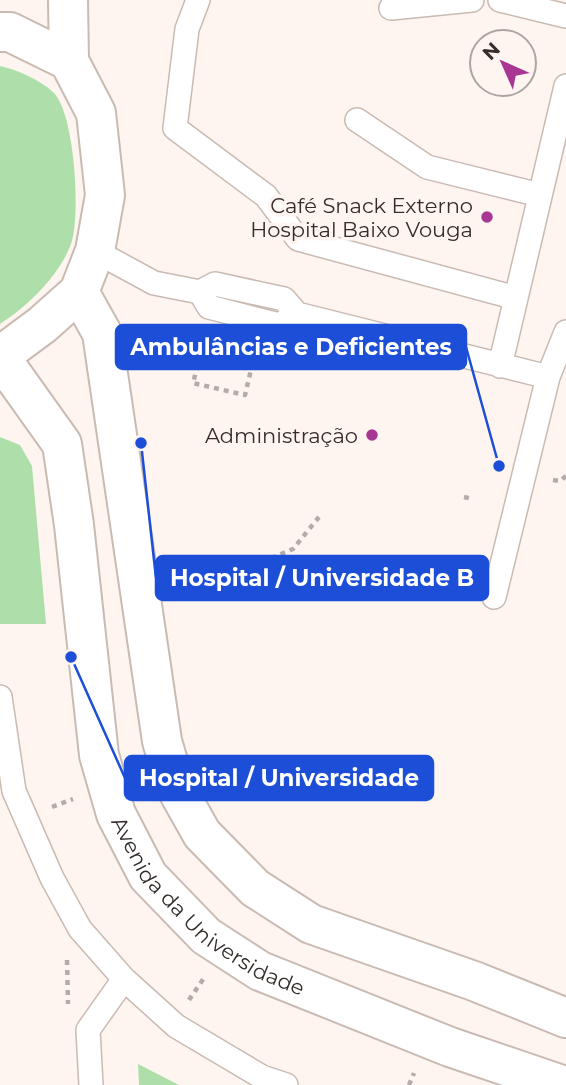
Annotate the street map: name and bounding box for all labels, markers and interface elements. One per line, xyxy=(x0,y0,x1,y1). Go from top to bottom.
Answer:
north arrow xyxy=(468,28,538,98)
text: N xyxy=(478,38,505,65)
place label: Café Snack Externo Hospital Baixo Vouga xyxy=(250,193,473,242)
marker: Café Snack Externo Hospital Baixo Vouga xyxy=(479,209,495,225)
callout: Ambulâncias e Deficientes xyxy=(116,325,466,369)
text: Ambulâncias e Deficientes xyxy=(129,333,452,361)
place label: Administração xyxy=(205,423,358,448)
marker: Administração xyxy=(364,427,380,443)
callout: Hospital / Universidade B xyxy=(156,556,488,600)
text: Hospital / Universidade B xyxy=(170,564,474,592)
callout: Hospital / Universidade xyxy=(125,756,433,800)
text: Hospital / Universidade xyxy=(139,764,419,792)
street label: Avenida da Universidade xyxy=(107,812,309,1000)

